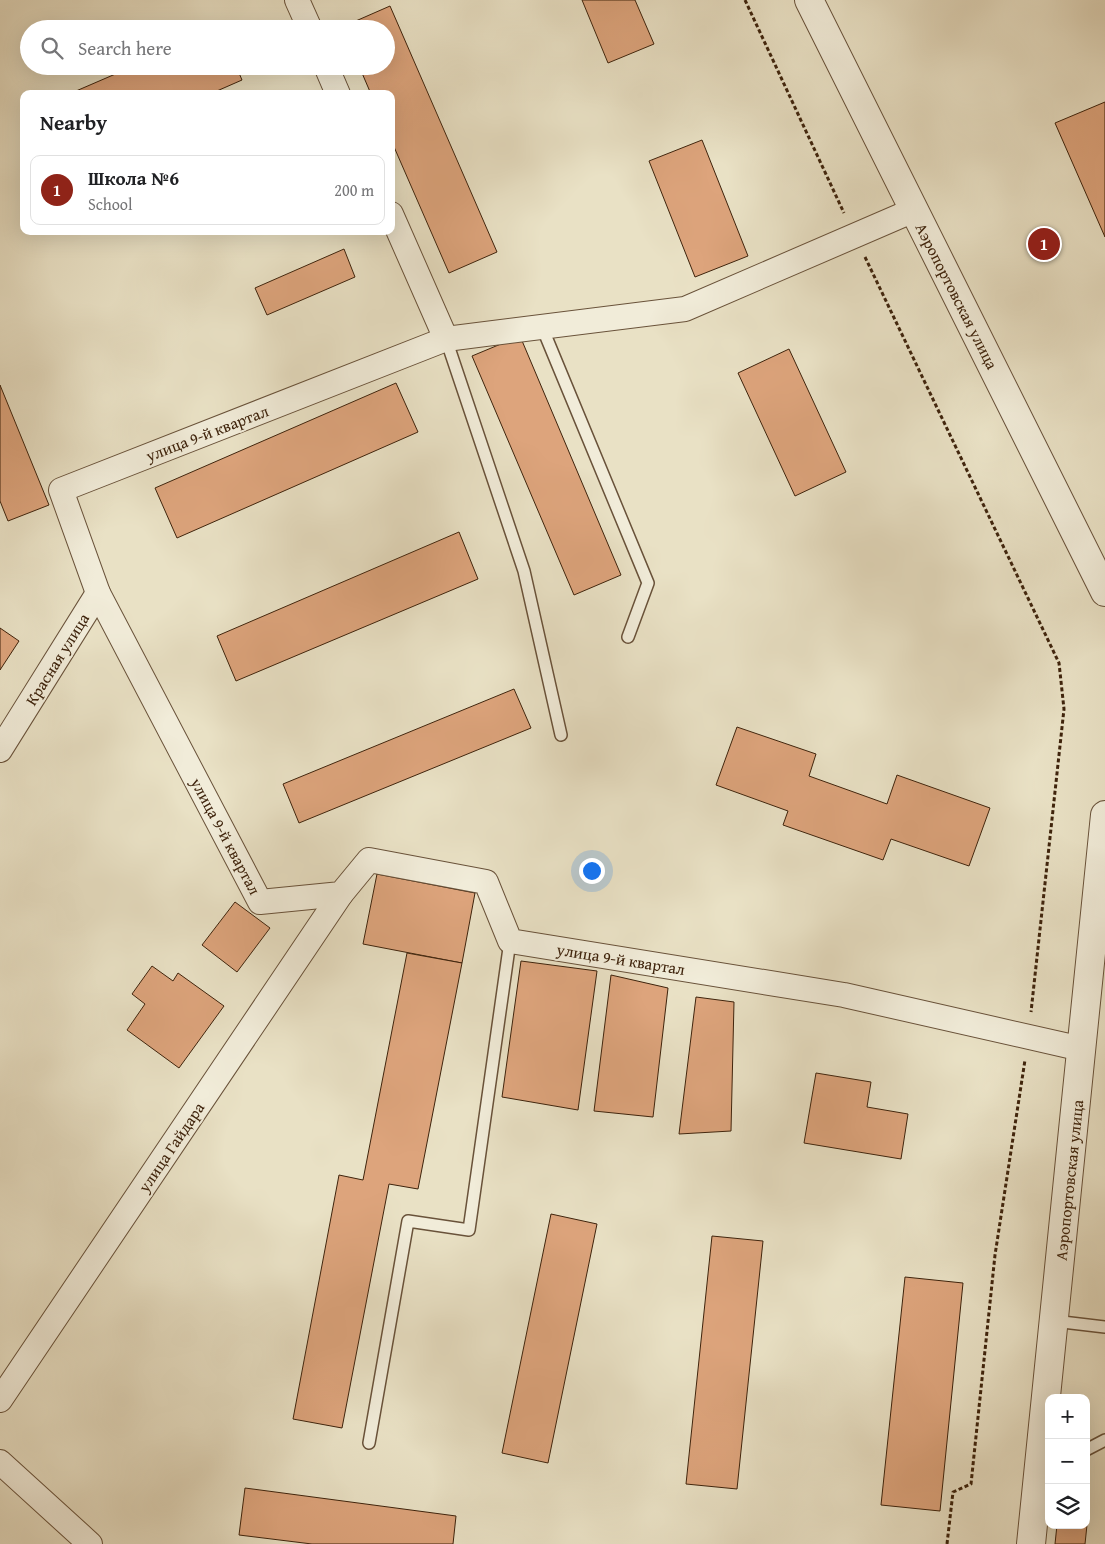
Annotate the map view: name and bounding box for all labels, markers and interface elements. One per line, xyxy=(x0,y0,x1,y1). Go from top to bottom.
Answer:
search box xyxy=(20,20,395,75)
icon: search xyxy=(38,34,66,62)
text: Search here xyxy=(78,34,172,62)
text: Nearby xyxy=(40,107,107,138)
text: Школа №6 xyxy=(88,164,179,192)
text: 1 xyxy=(53,178,61,202)
text: 200 m xyxy=(334,178,374,202)
text: School xyxy=(88,192,132,216)
street label: Аэропортовская улица xyxy=(910,219,1005,374)
pin: 1 xyxy=(1028,225,1060,263)
street label: улица 9-й квартал xyxy=(141,399,272,468)
street label: Красная улица xyxy=(19,608,95,710)
street label: улица 9-й квартал xyxy=(185,772,267,899)
your location xyxy=(579,858,605,884)
street label: улица 9-й квартал xyxy=(554,937,687,981)
street label: улица Гайдара xyxy=(131,1097,210,1198)
street label: Аэропортовская улица xyxy=(1049,1098,1089,1262)
map controls xyxy=(1045,1394,1090,1529)
button: + xyxy=(1045,1394,1090,1439)
button: − xyxy=(1045,1439,1090,1484)
button: layers xyxy=(1045,1484,1090,1529)

